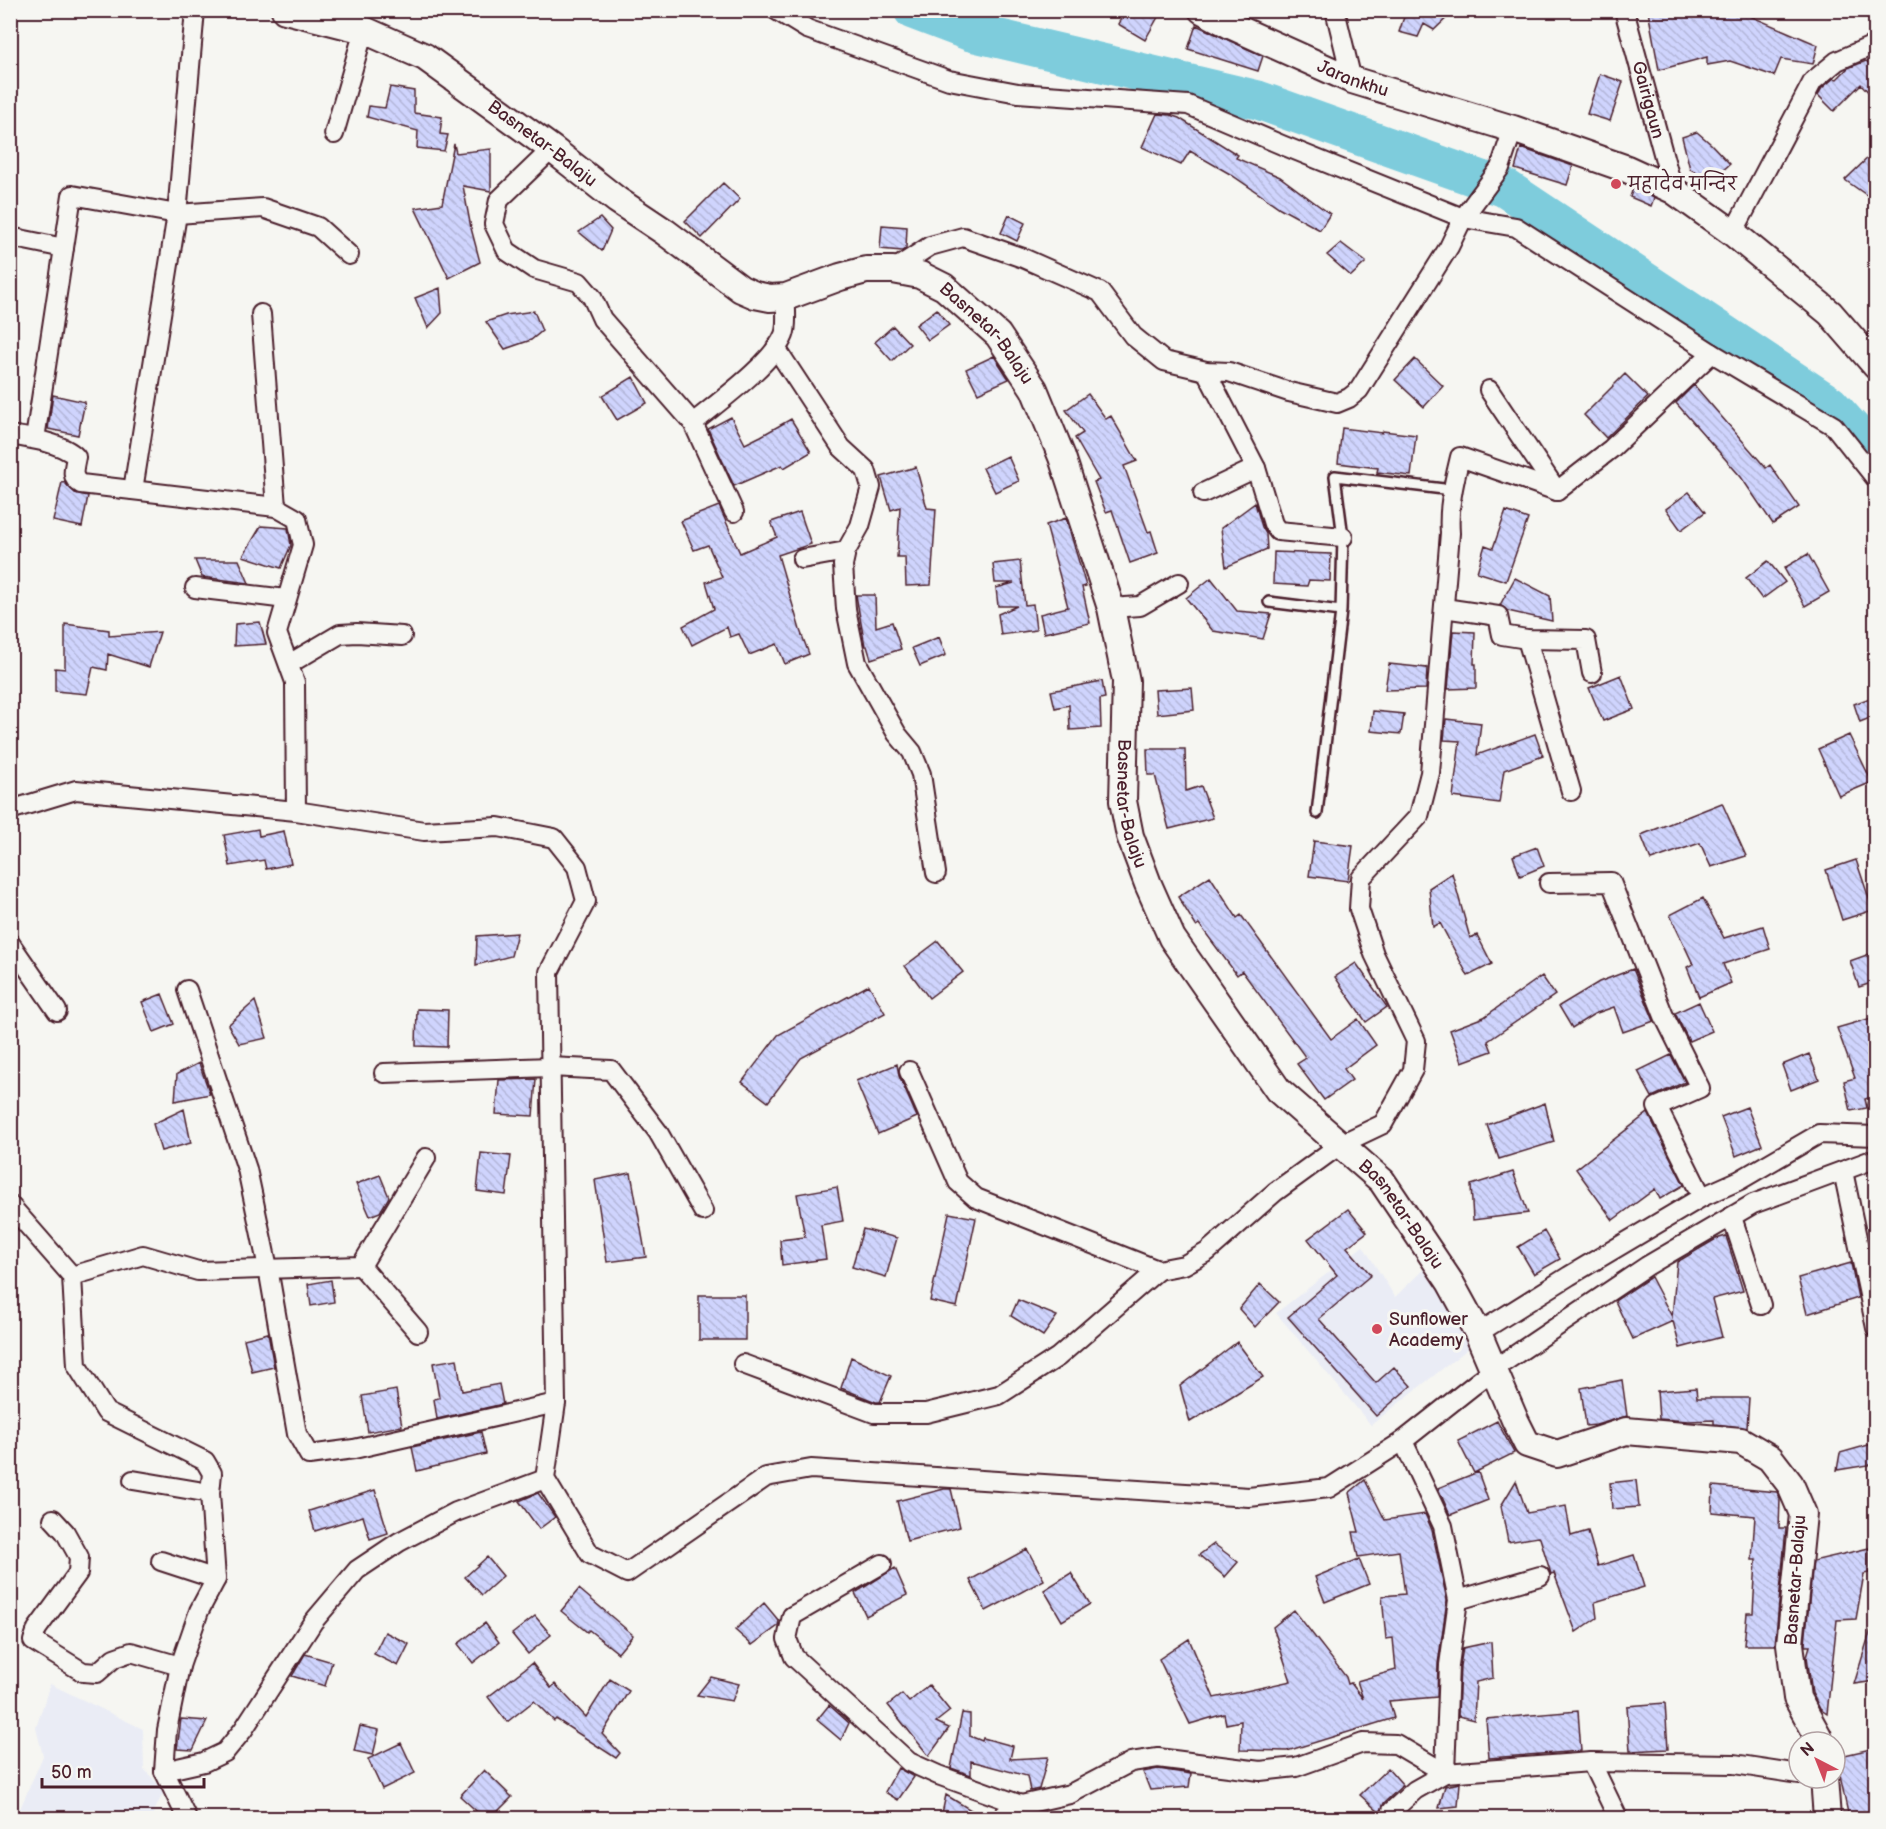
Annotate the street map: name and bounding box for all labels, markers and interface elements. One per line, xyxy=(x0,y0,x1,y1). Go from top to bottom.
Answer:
street label: Jarankhu xyxy=(1314,56,1391,101)
street label: Gairigaun xyxy=(1627,59,1669,141)
street label: Basnetar-Balaju xyxy=(484,96,601,191)
place label: महादेव मन्दिर xyxy=(1627,168,1738,195)
marker: महादेव मन्दिर xyxy=(1609,177,1623,191)
street label: Basnetar-Balaju xyxy=(935,278,1038,388)
street label: Basnetar-Balaju xyxy=(1111,739,1151,871)
street label: Basnetar-Balaju xyxy=(1354,1155,1448,1273)
place label: Sunflower Academy xyxy=(1389,1309,1468,1351)
marker: Sunflower Academy xyxy=(1370,1322,1384,1336)
street label: Basnetar-Balaju xyxy=(1780,1514,1811,1646)
north arrow xyxy=(1787,1730,1847,1790)
text: N xyxy=(1797,1739,1819,1761)
scale bar xyxy=(42,1751,204,1789)
text: 50 m xyxy=(51,1762,92,1783)

